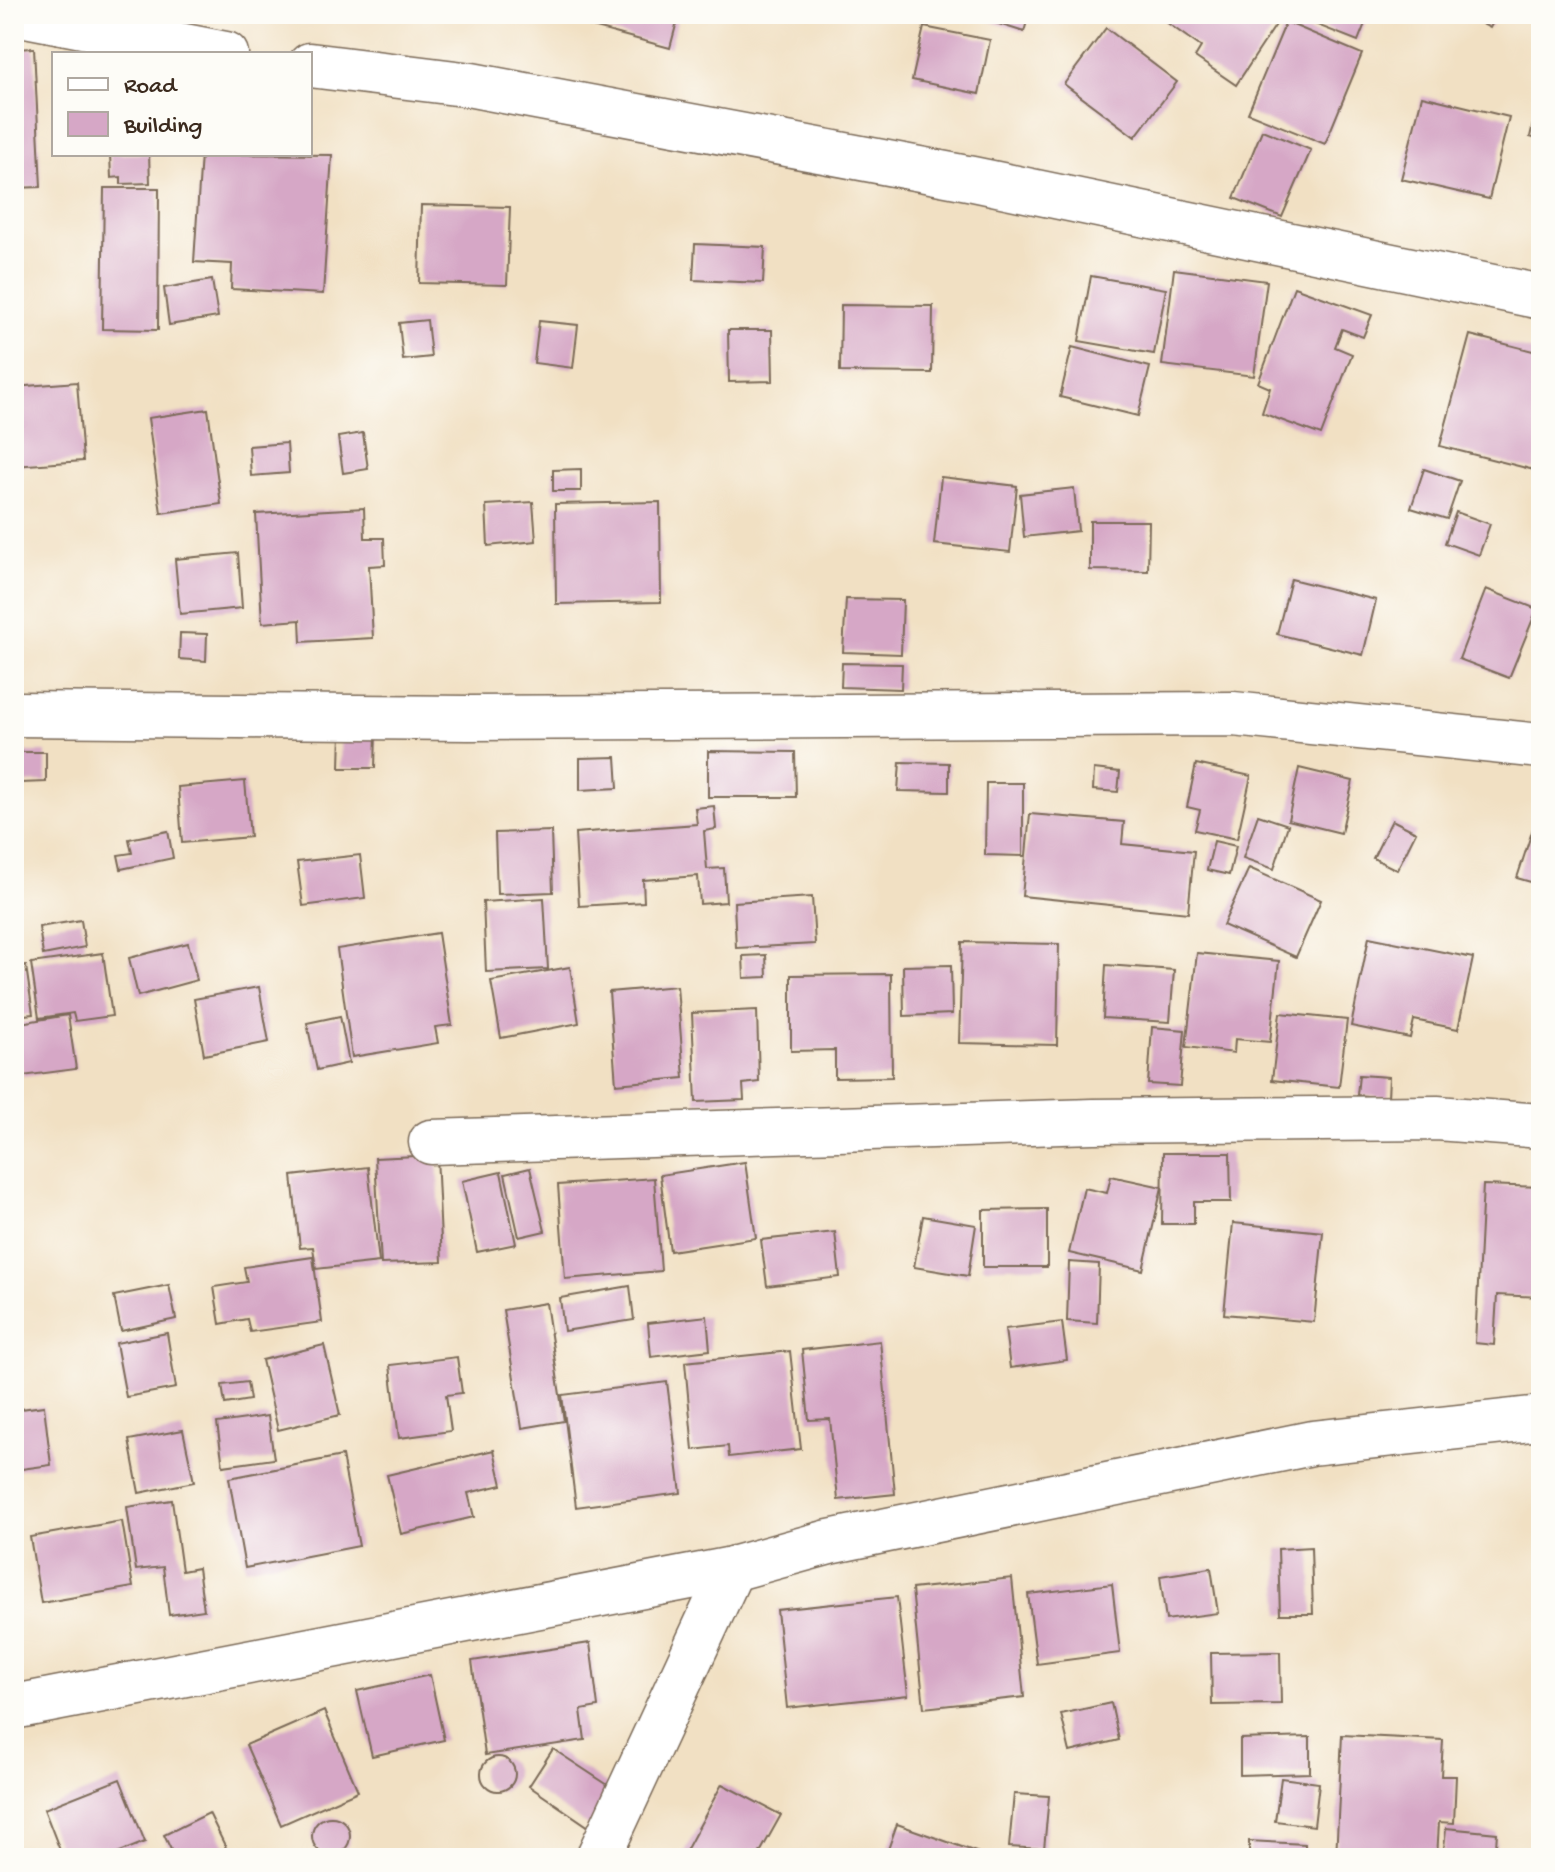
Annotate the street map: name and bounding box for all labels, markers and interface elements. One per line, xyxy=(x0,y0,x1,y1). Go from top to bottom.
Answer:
legend xyxy=(52,52,312,156)
text: Road xyxy=(124,73,178,102)
text: Building xyxy=(123,113,202,142)

